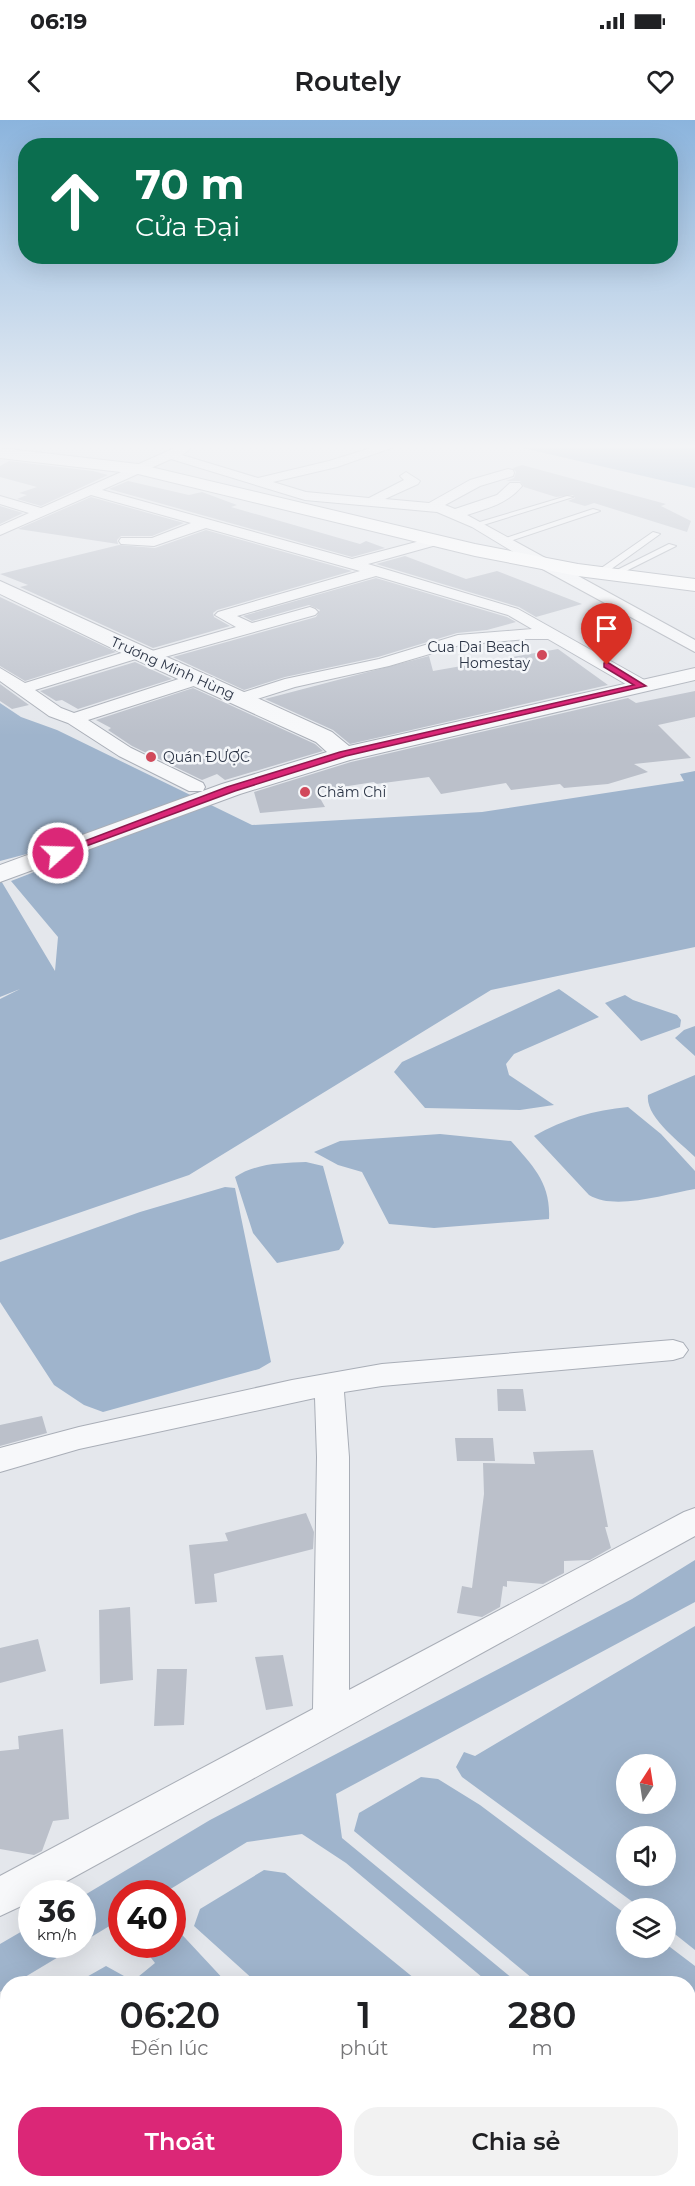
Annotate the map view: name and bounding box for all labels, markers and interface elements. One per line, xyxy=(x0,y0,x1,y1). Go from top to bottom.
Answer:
text: 06:19 xyxy=(30,8,87,35)
icon: back xyxy=(18,65,51,98)
text: Routely xyxy=(294,65,401,98)
icon: heart xyxy=(644,65,677,98)
text: 70 m xyxy=(135,158,245,210)
icon: ahead xyxy=(36,162,114,240)
text: Cửa Đại xyxy=(135,210,240,243)
pin xyxy=(581,603,632,665)
icon: arrive xyxy=(590,612,623,645)
street label: Trương Minh Hùng xyxy=(108,633,238,703)
place label: Cua Dai Beach Homestay xyxy=(427,638,530,672)
marker: Cua Dai Beach Homestay xyxy=(535,648,549,662)
place label: Quán ĐƯỢC xyxy=(163,748,250,766)
marker: Quán ĐƯỢC xyxy=(144,750,158,764)
place label: Chăm Chỉ xyxy=(317,783,387,801)
marker: Chăm Chỉ xyxy=(298,785,312,799)
position arrow xyxy=(26,821,90,885)
north arrow xyxy=(616,1754,676,1814)
map controls xyxy=(616,1754,676,1958)
button: sound xyxy=(616,1826,676,1886)
speed limit sign: 40 xyxy=(108,1880,186,1958)
text: 36 xyxy=(39,1893,75,1930)
button: layers xyxy=(616,1898,676,1958)
text: km/h xyxy=(37,1925,77,1944)
text: 06:20 xyxy=(119,1993,220,2037)
text: 1 xyxy=(357,1993,371,2037)
text: 280 xyxy=(508,1993,577,2037)
text: Đến lúc xyxy=(131,2036,209,2060)
text: phút xyxy=(340,2036,388,2060)
text: m xyxy=(532,2036,553,2060)
button: Thoát xyxy=(18,2107,342,2176)
button: Chia sẻ xyxy=(354,2107,678,2176)

